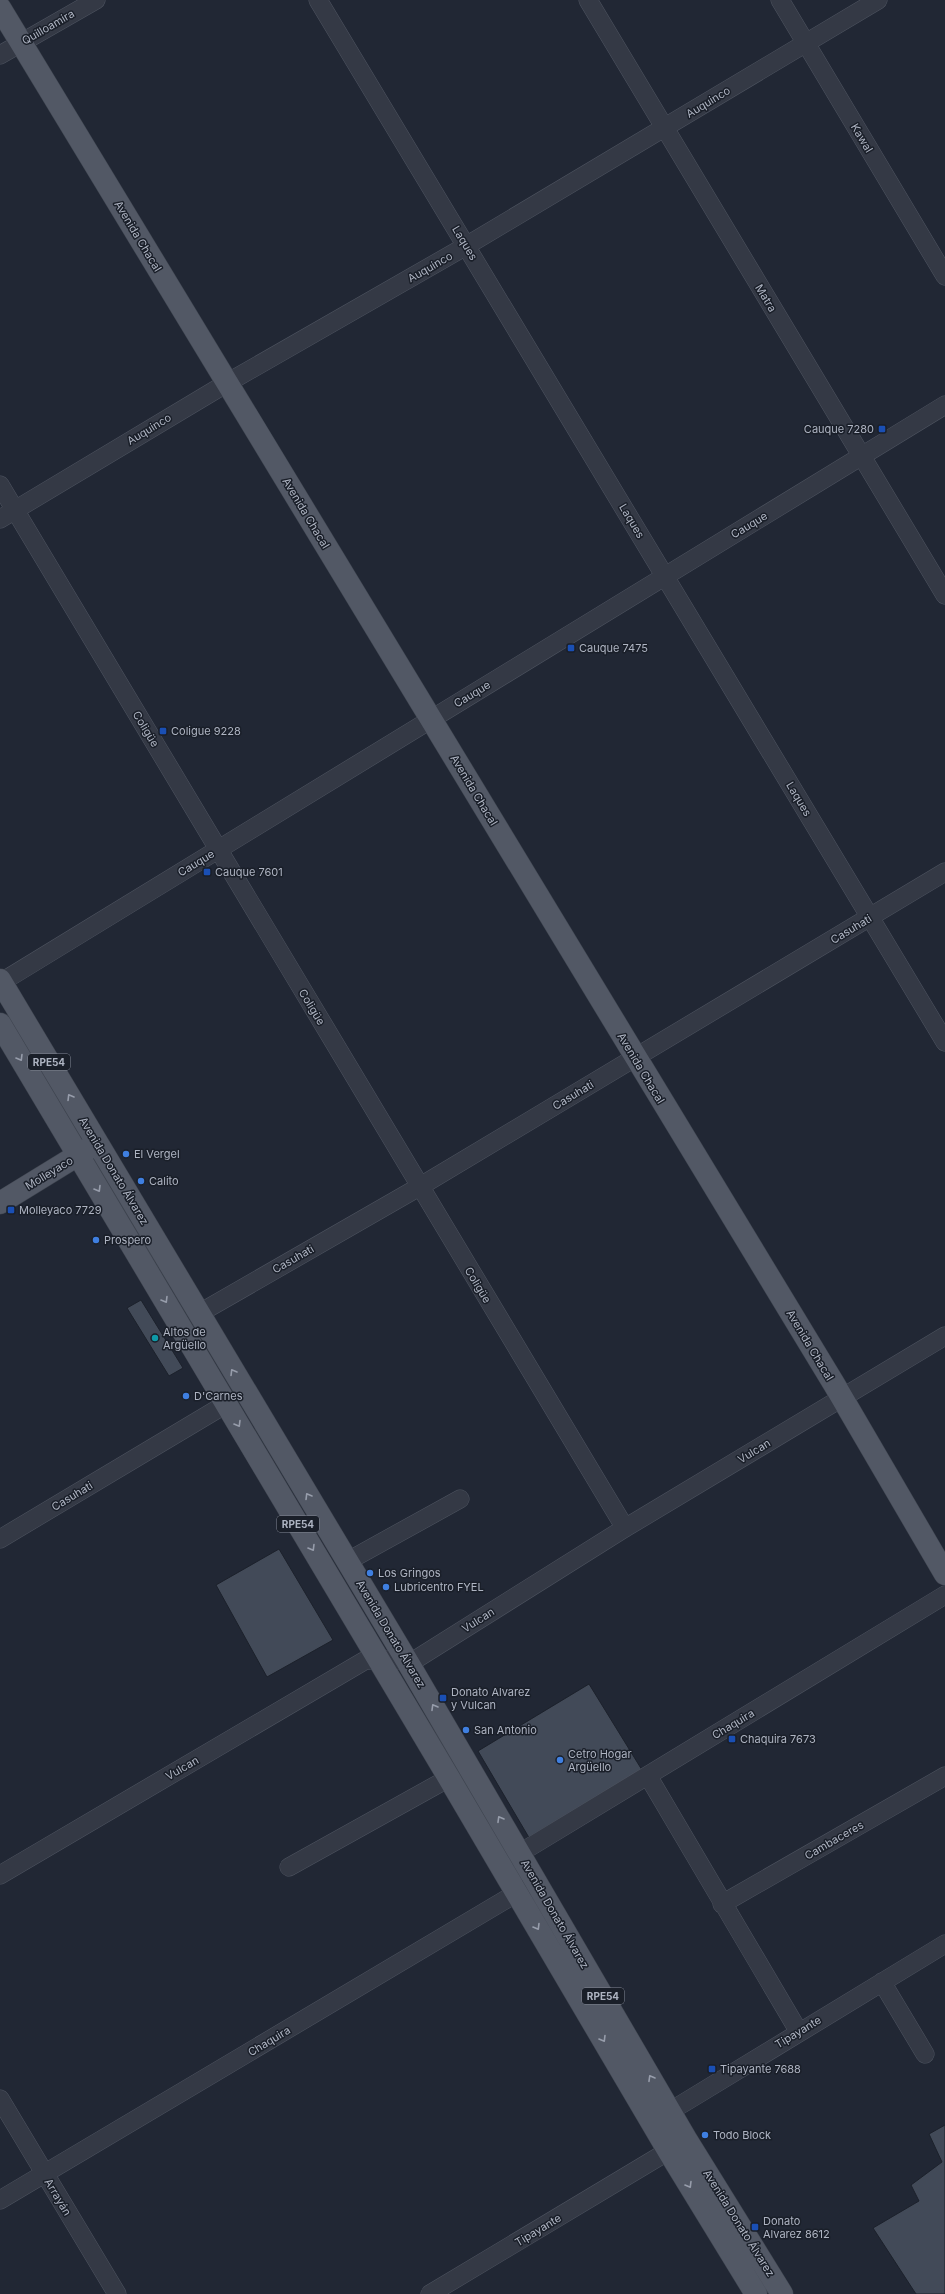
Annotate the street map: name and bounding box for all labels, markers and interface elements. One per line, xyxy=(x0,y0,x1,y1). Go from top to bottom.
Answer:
street label: Quilloamira xyxy=(19,6,77,48)
street label: Auquinco xyxy=(683,83,733,121)
street label: Kawal xyxy=(848,121,876,155)
street label: Avenida Chacal xyxy=(111,198,165,274)
street label: Laques xyxy=(449,223,481,263)
street label: Auquinco xyxy=(405,248,455,285)
street label: Matra xyxy=(752,282,780,314)
street label: Auquinco xyxy=(124,410,174,448)
place label: Cauque 7280 xyxy=(804,422,874,436)
marker: Cauque 7280 xyxy=(877,424,887,434)
street label: Avenida Chacal xyxy=(279,475,333,551)
street label: Laques xyxy=(616,501,648,541)
street label: Cauque xyxy=(728,509,770,541)
place label: Cauque 7475 xyxy=(579,641,648,655)
marker: Cauque 7475 xyxy=(566,643,576,653)
street label: Cauque xyxy=(451,678,493,710)
street label: Coligüe xyxy=(130,708,162,750)
place label: Coligue 9228 xyxy=(171,724,241,738)
marker: Coligue 9228 xyxy=(158,726,168,736)
street label: Avenida Chacal xyxy=(447,752,501,828)
street label: Laques xyxy=(783,779,815,819)
street label: Cauque xyxy=(175,847,217,879)
place label: Cauque 7601 xyxy=(215,865,283,879)
marker: Cauque 7601 xyxy=(202,867,212,877)
street label: Casuhati xyxy=(828,911,874,947)
street label: Coligüe xyxy=(296,986,328,1028)
street label: Avenida Chacal xyxy=(614,1030,668,1106)
one-way arrow xyxy=(15,1054,23,1061)
road number: RPE54 xyxy=(28,1054,70,1070)
street label: Casuhati xyxy=(550,1077,596,1113)
one-way arrow xyxy=(67,1094,74,1101)
street label: Avenida Donato Álvarez xyxy=(76,1114,152,1228)
place label: El Vergel xyxy=(134,1147,180,1161)
marker: El Vergel xyxy=(121,1149,131,1159)
street label: Molleyaco xyxy=(23,1153,76,1193)
place label: Calito xyxy=(149,1174,179,1188)
marker: Calito xyxy=(136,1176,146,1186)
one-way arrow xyxy=(94,1185,101,1192)
place label: Molleyaco 7729 xyxy=(19,1203,102,1217)
marker: Molleyaco 7729 xyxy=(6,1205,16,1215)
place label: Prospero xyxy=(104,1233,151,1247)
marker: Prospero xyxy=(91,1235,101,1245)
street label: Casuhati xyxy=(270,1242,316,1276)
street label: Coligüe xyxy=(462,1264,494,1306)
one-way arrow xyxy=(160,1296,167,1303)
street label: Avenida Chacal xyxy=(783,1307,837,1383)
place label: Altos de Argüello xyxy=(163,1325,207,1352)
marker: Altos de Argüello xyxy=(150,1333,160,1343)
one-way arrow xyxy=(231,1369,238,1376)
place label: D'Carnes xyxy=(194,1389,243,1403)
marker: D'Carnes xyxy=(181,1391,191,1401)
one-way arrow xyxy=(234,1420,241,1427)
street label: Vulcan xyxy=(735,1436,773,1466)
street label: Casuhati xyxy=(49,1478,95,1514)
one-way arrow xyxy=(306,1493,313,1500)
road number: RPE54 xyxy=(277,1516,319,1532)
one-way arrow xyxy=(307,1544,314,1551)
place label: Los Gringos xyxy=(378,1566,441,1580)
marker: Los Gringos xyxy=(365,1568,375,1578)
street label: Avenida Donato Álvarez xyxy=(353,1577,429,1691)
place label: Lubricentro FYEL xyxy=(394,1580,484,1594)
marker: Lubricentro FYEL xyxy=(381,1582,391,1592)
street label: Vulcan xyxy=(459,1605,497,1635)
place label: Donato Alvarez y Vulcan xyxy=(451,1685,530,1712)
marker: Donato Alvarez y Vulcan xyxy=(438,1693,448,1703)
one-way arrow xyxy=(432,1704,439,1711)
street label: Chaquira xyxy=(709,1706,757,1742)
place label: San Antonio xyxy=(474,1723,537,1737)
marker: San Antonio xyxy=(461,1725,471,1735)
place label: Chaquira 7673 xyxy=(740,1732,816,1746)
marker: Chaquira 7673 xyxy=(727,1734,737,1744)
place label: Cetro Hogar Argüello xyxy=(568,1747,632,1774)
street label: Vulcan xyxy=(163,1753,201,1783)
marker: Cetro Hogar Argüello xyxy=(555,1755,565,1765)
one-way arrow xyxy=(497,1816,505,1823)
street label: Cambaceres xyxy=(802,1817,866,1862)
street label: Avenida Donato Álvarez xyxy=(518,1857,592,1971)
one-way arrow xyxy=(532,1923,539,1930)
road number: RPE54 xyxy=(582,1988,624,2004)
street label: Tipayante xyxy=(772,2013,824,2051)
street label: Chaquira xyxy=(245,2023,293,2059)
one-way arrow xyxy=(598,2035,606,2042)
place label: Tipayante 7688 xyxy=(720,2062,801,2076)
marker: Tipayante 7688 xyxy=(707,2064,717,2074)
one-way arrow xyxy=(648,2075,655,2082)
place label: Todo Block xyxy=(713,2128,771,2142)
marker: Todo Block xyxy=(700,2130,710,2140)
street label: Avenida Donato Álvarez xyxy=(700,2167,778,2279)
street label: Arrayán xyxy=(41,2176,75,2218)
one-way arrow xyxy=(685,2181,692,2188)
street label: Tipayante xyxy=(512,2211,564,2249)
place label: Donato Alvarez 8612 xyxy=(763,2214,830,2241)
marker: Donato Alvarez 8612 xyxy=(750,2222,760,2232)

